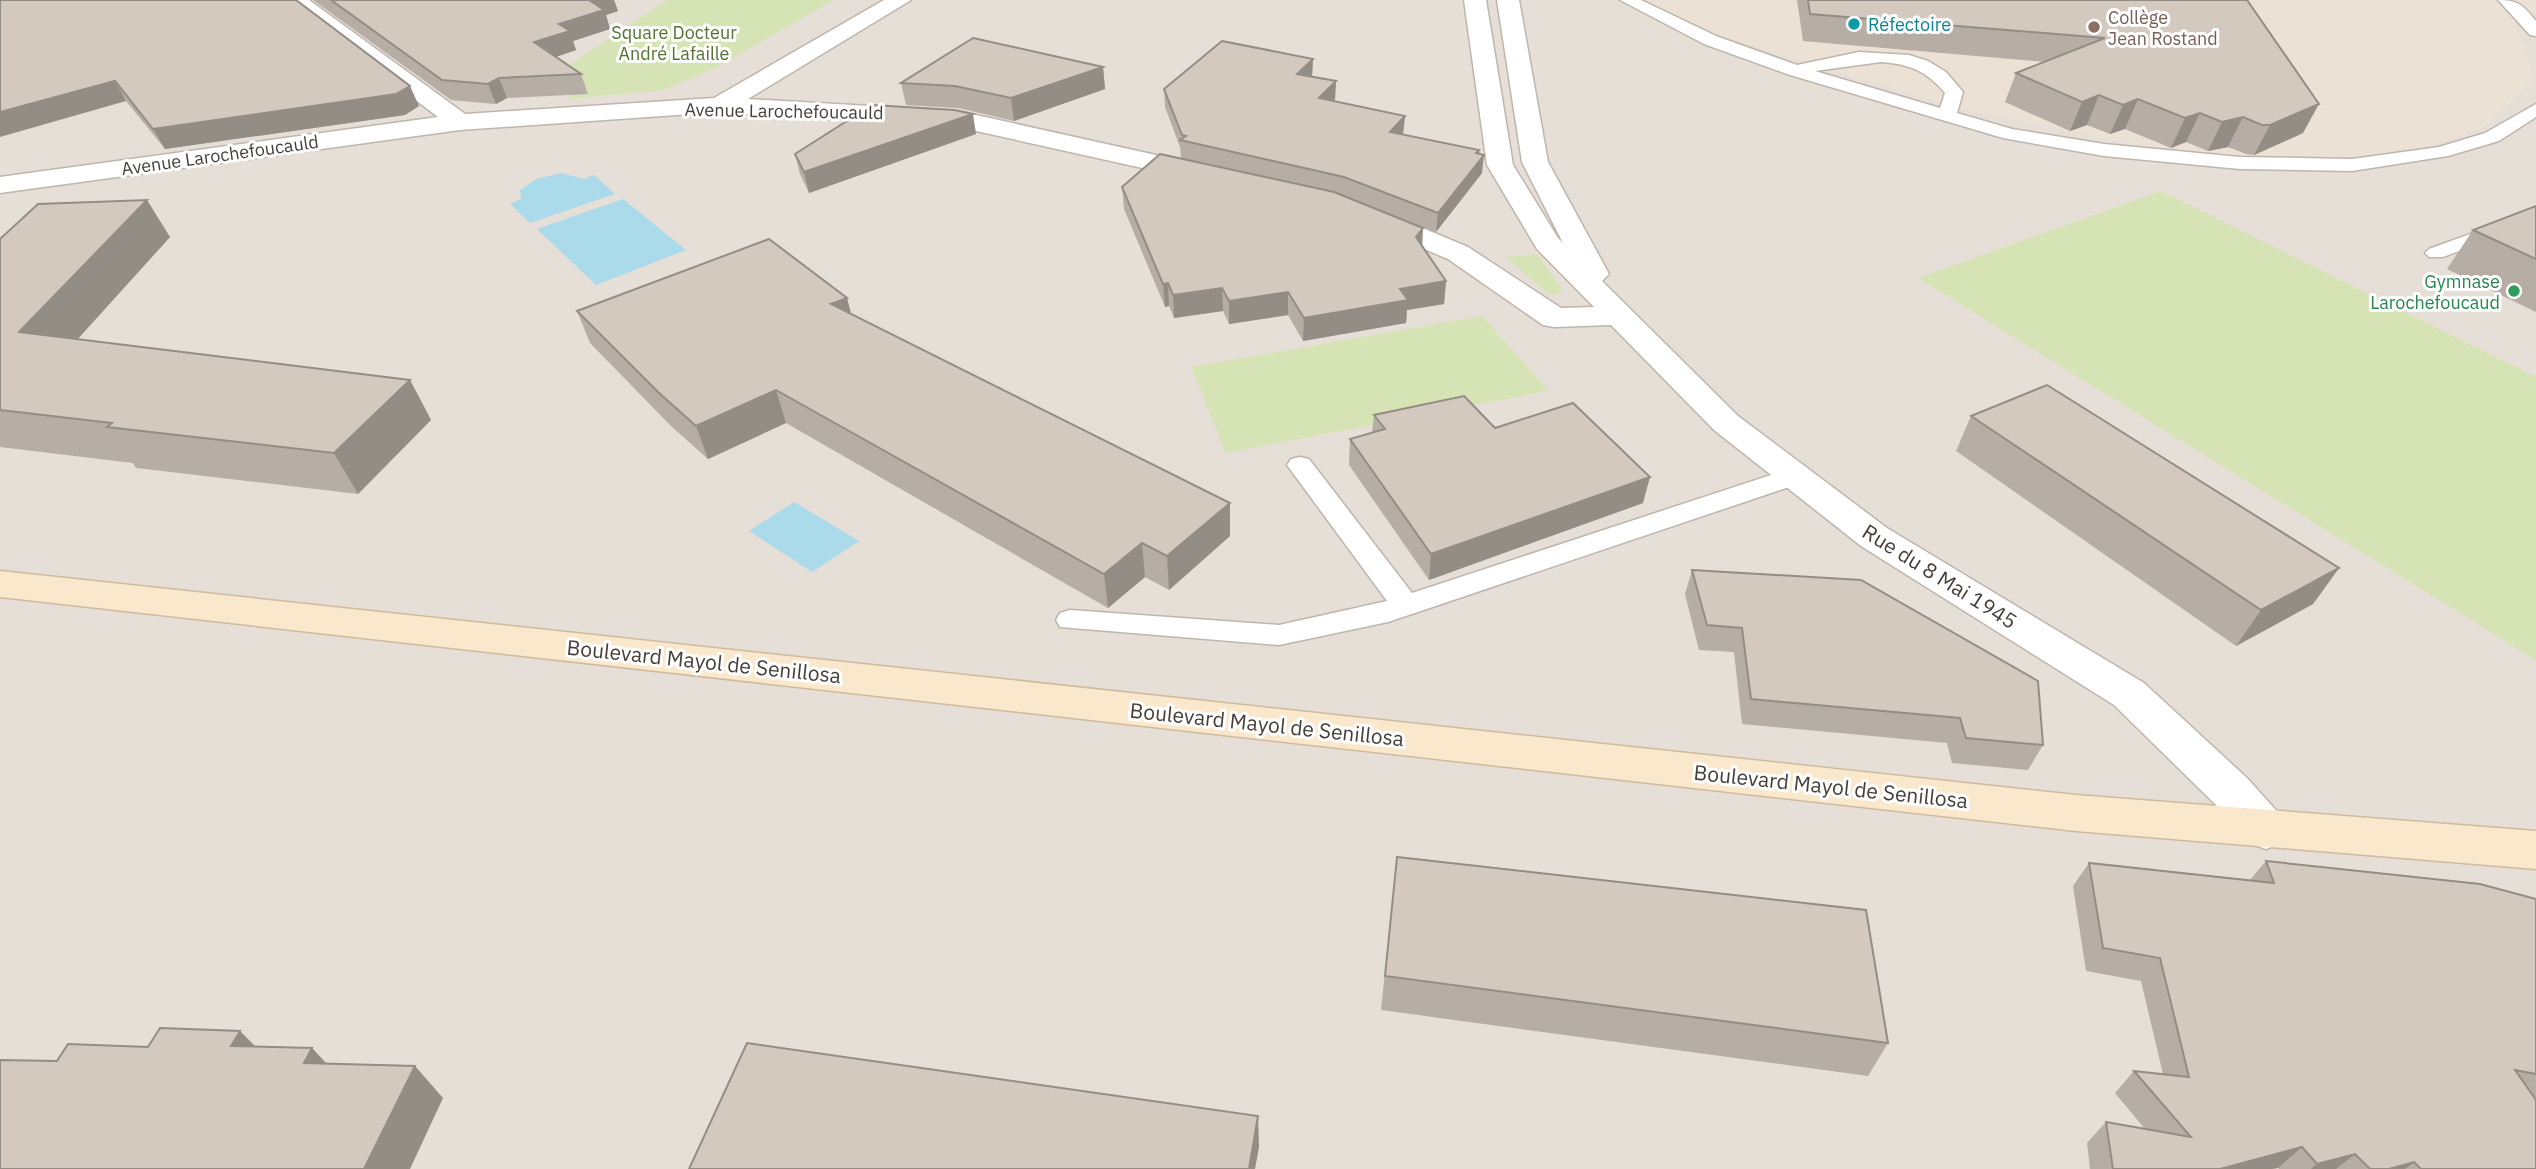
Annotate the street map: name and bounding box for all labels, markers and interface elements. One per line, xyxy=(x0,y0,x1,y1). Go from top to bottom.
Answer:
place label: Collège Jean Rostand xyxy=(2108,6,2218,50)
place label: Réfectoire xyxy=(1868,13,1951,36)
marker: Réfectoire xyxy=(1846,16,1862,32)
marker: Collège Jean Rostand xyxy=(2086,19,2102,35)
park label: Square Docteur André Lafaille xyxy=(611,21,737,65)
street label: Avenue Larochefoucauld xyxy=(684,98,884,124)
street label: Avenue Larochefoucauld xyxy=(120,130,320,180)
place label: Gymnase Larochefoucaud xyxy=(2370,270,2500,314)
marker: Gymnase Larochefoucaud xyxy=(2506,283,2522,299)
street label: Rue du 8 Mai 1945 xyxy=(1857,517,2023,635)
street label: Boulevard Mayol de Senillosa xyxy=(565,633,843,689)
street label: Boulevard Mayol de Senillosa xyxy=(1128,696,1406,752)
street label: Boulevard Mayol de Senillosa xyxy=(1692,758,1970,814)

